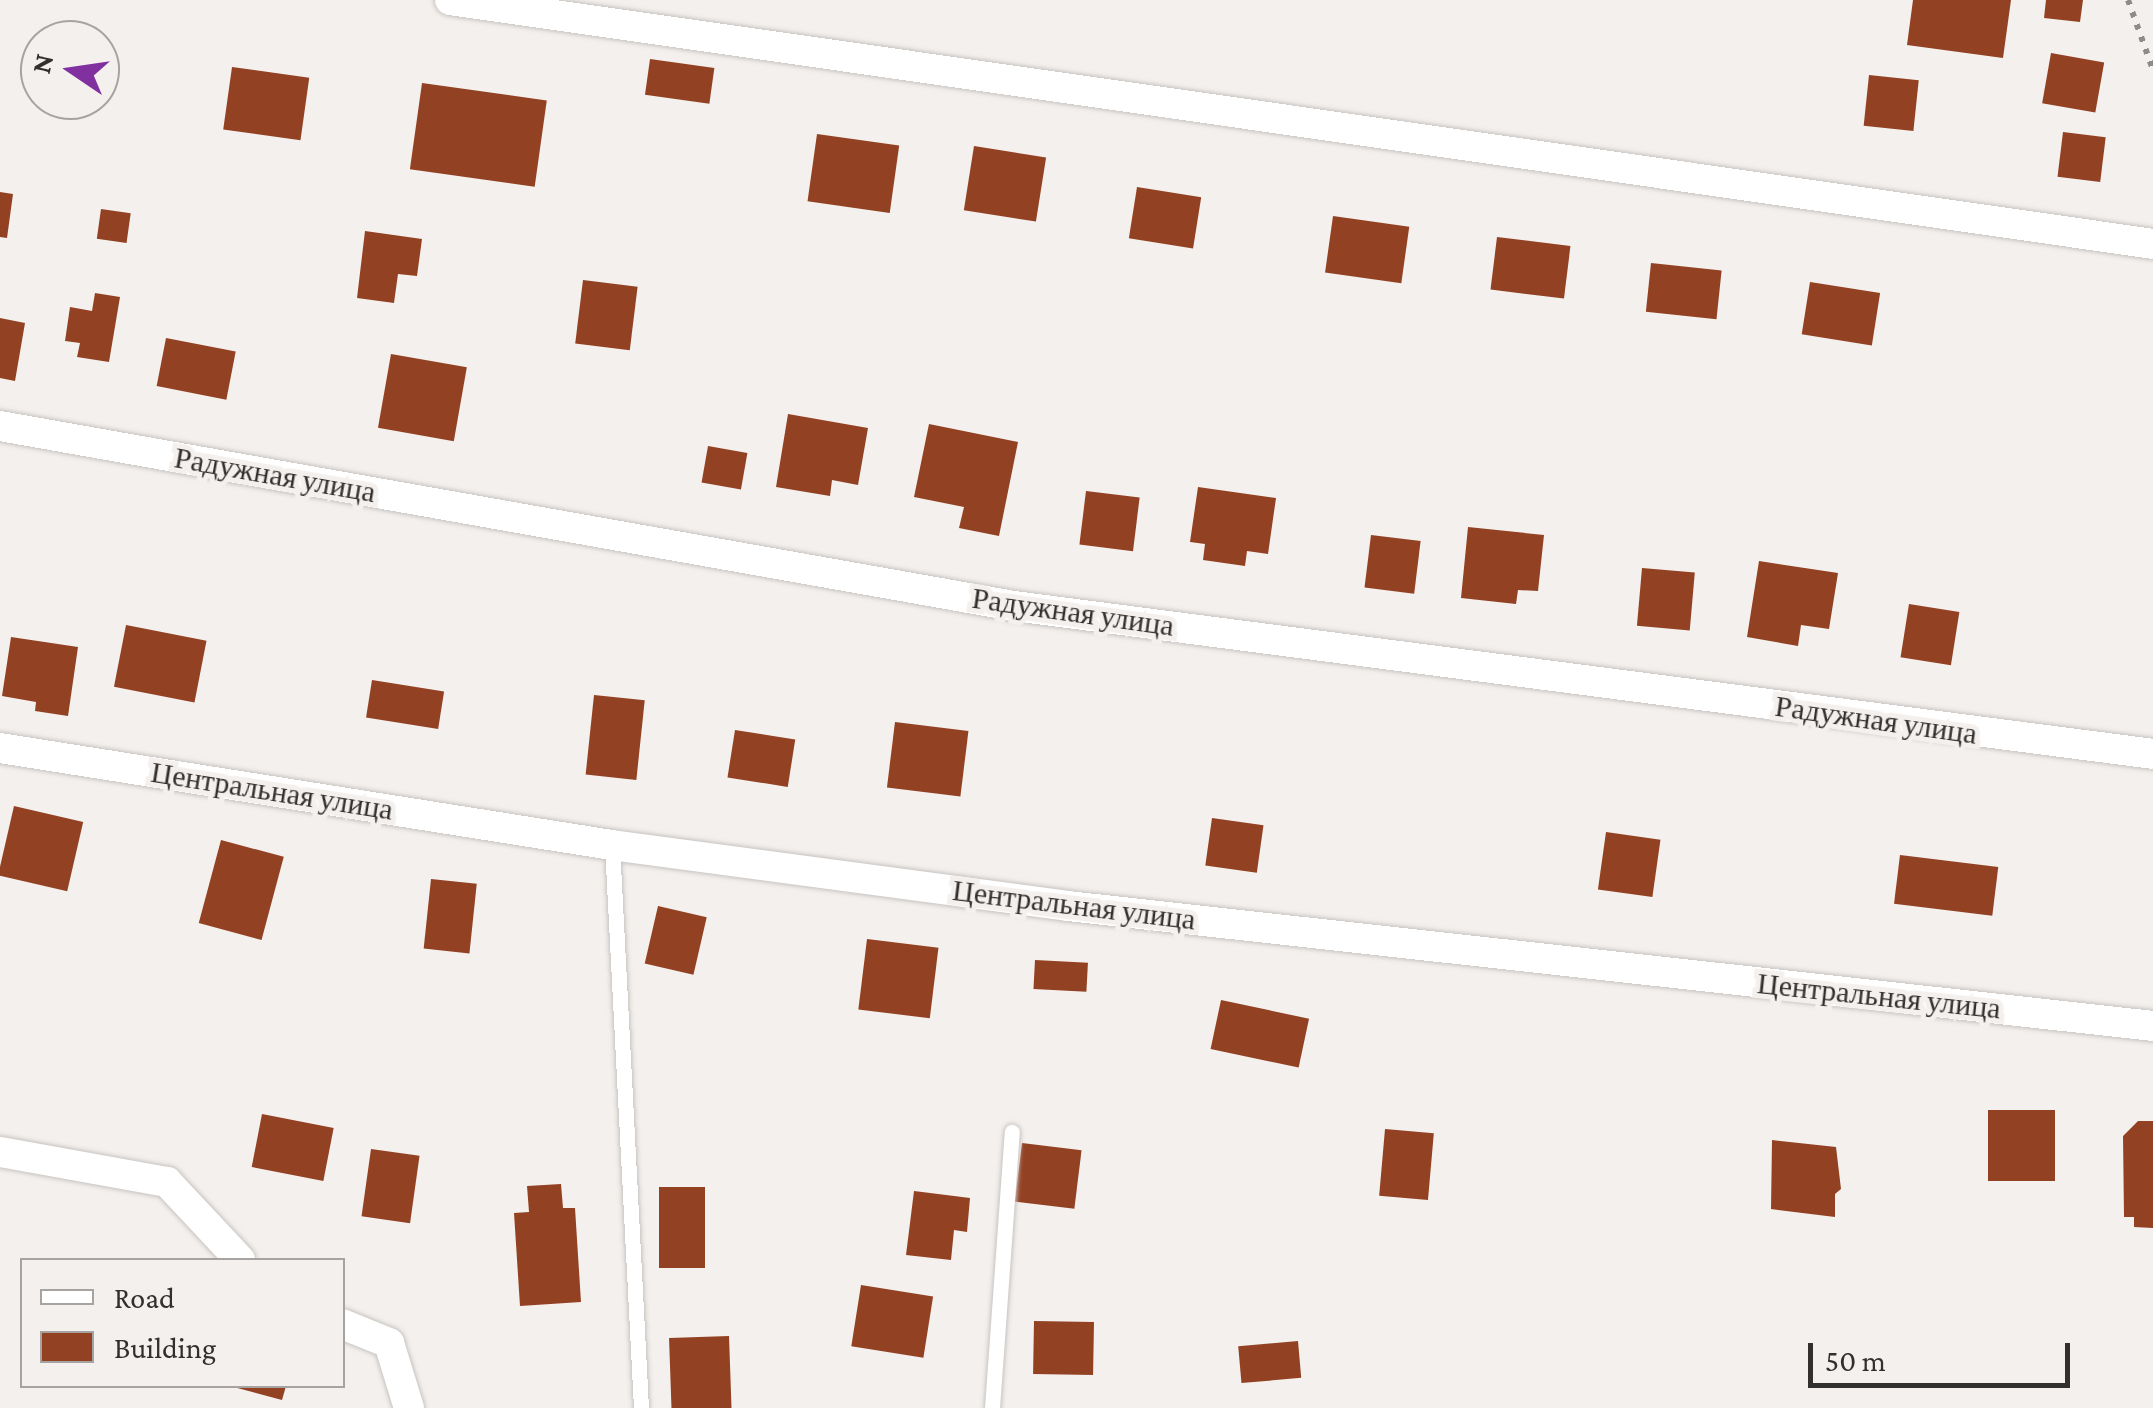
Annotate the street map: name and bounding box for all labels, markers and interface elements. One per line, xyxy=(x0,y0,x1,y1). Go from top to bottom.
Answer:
north arrow xyxy=(20,20,120,120)
text: N xyxy=(25,51,59,76)
street label: Радужная улица xyxy=(172,440,378,510)
street label: Радужная улица xyxy=(970,580,1176,644)
street label: Радужная улица xyxy=(1773,688,1979,752)
street label: Центральная улица xyxy=(148,754,396,828)
street label: Центральная улица xyxy=(950,872,1198,938)
street label: Центральная улица xyxy=(1755,965,2003,1027)
legend xyxy=(20,1258,345,1388)
text: Road xyxy=(114,1281,175,1314)
scale bar xyxy=(1813,1323,2076,1385)
text: Building xyxy=(114,1331,216,1364)
text: 50 m xyxy=(1825,1344,1886,1377)

